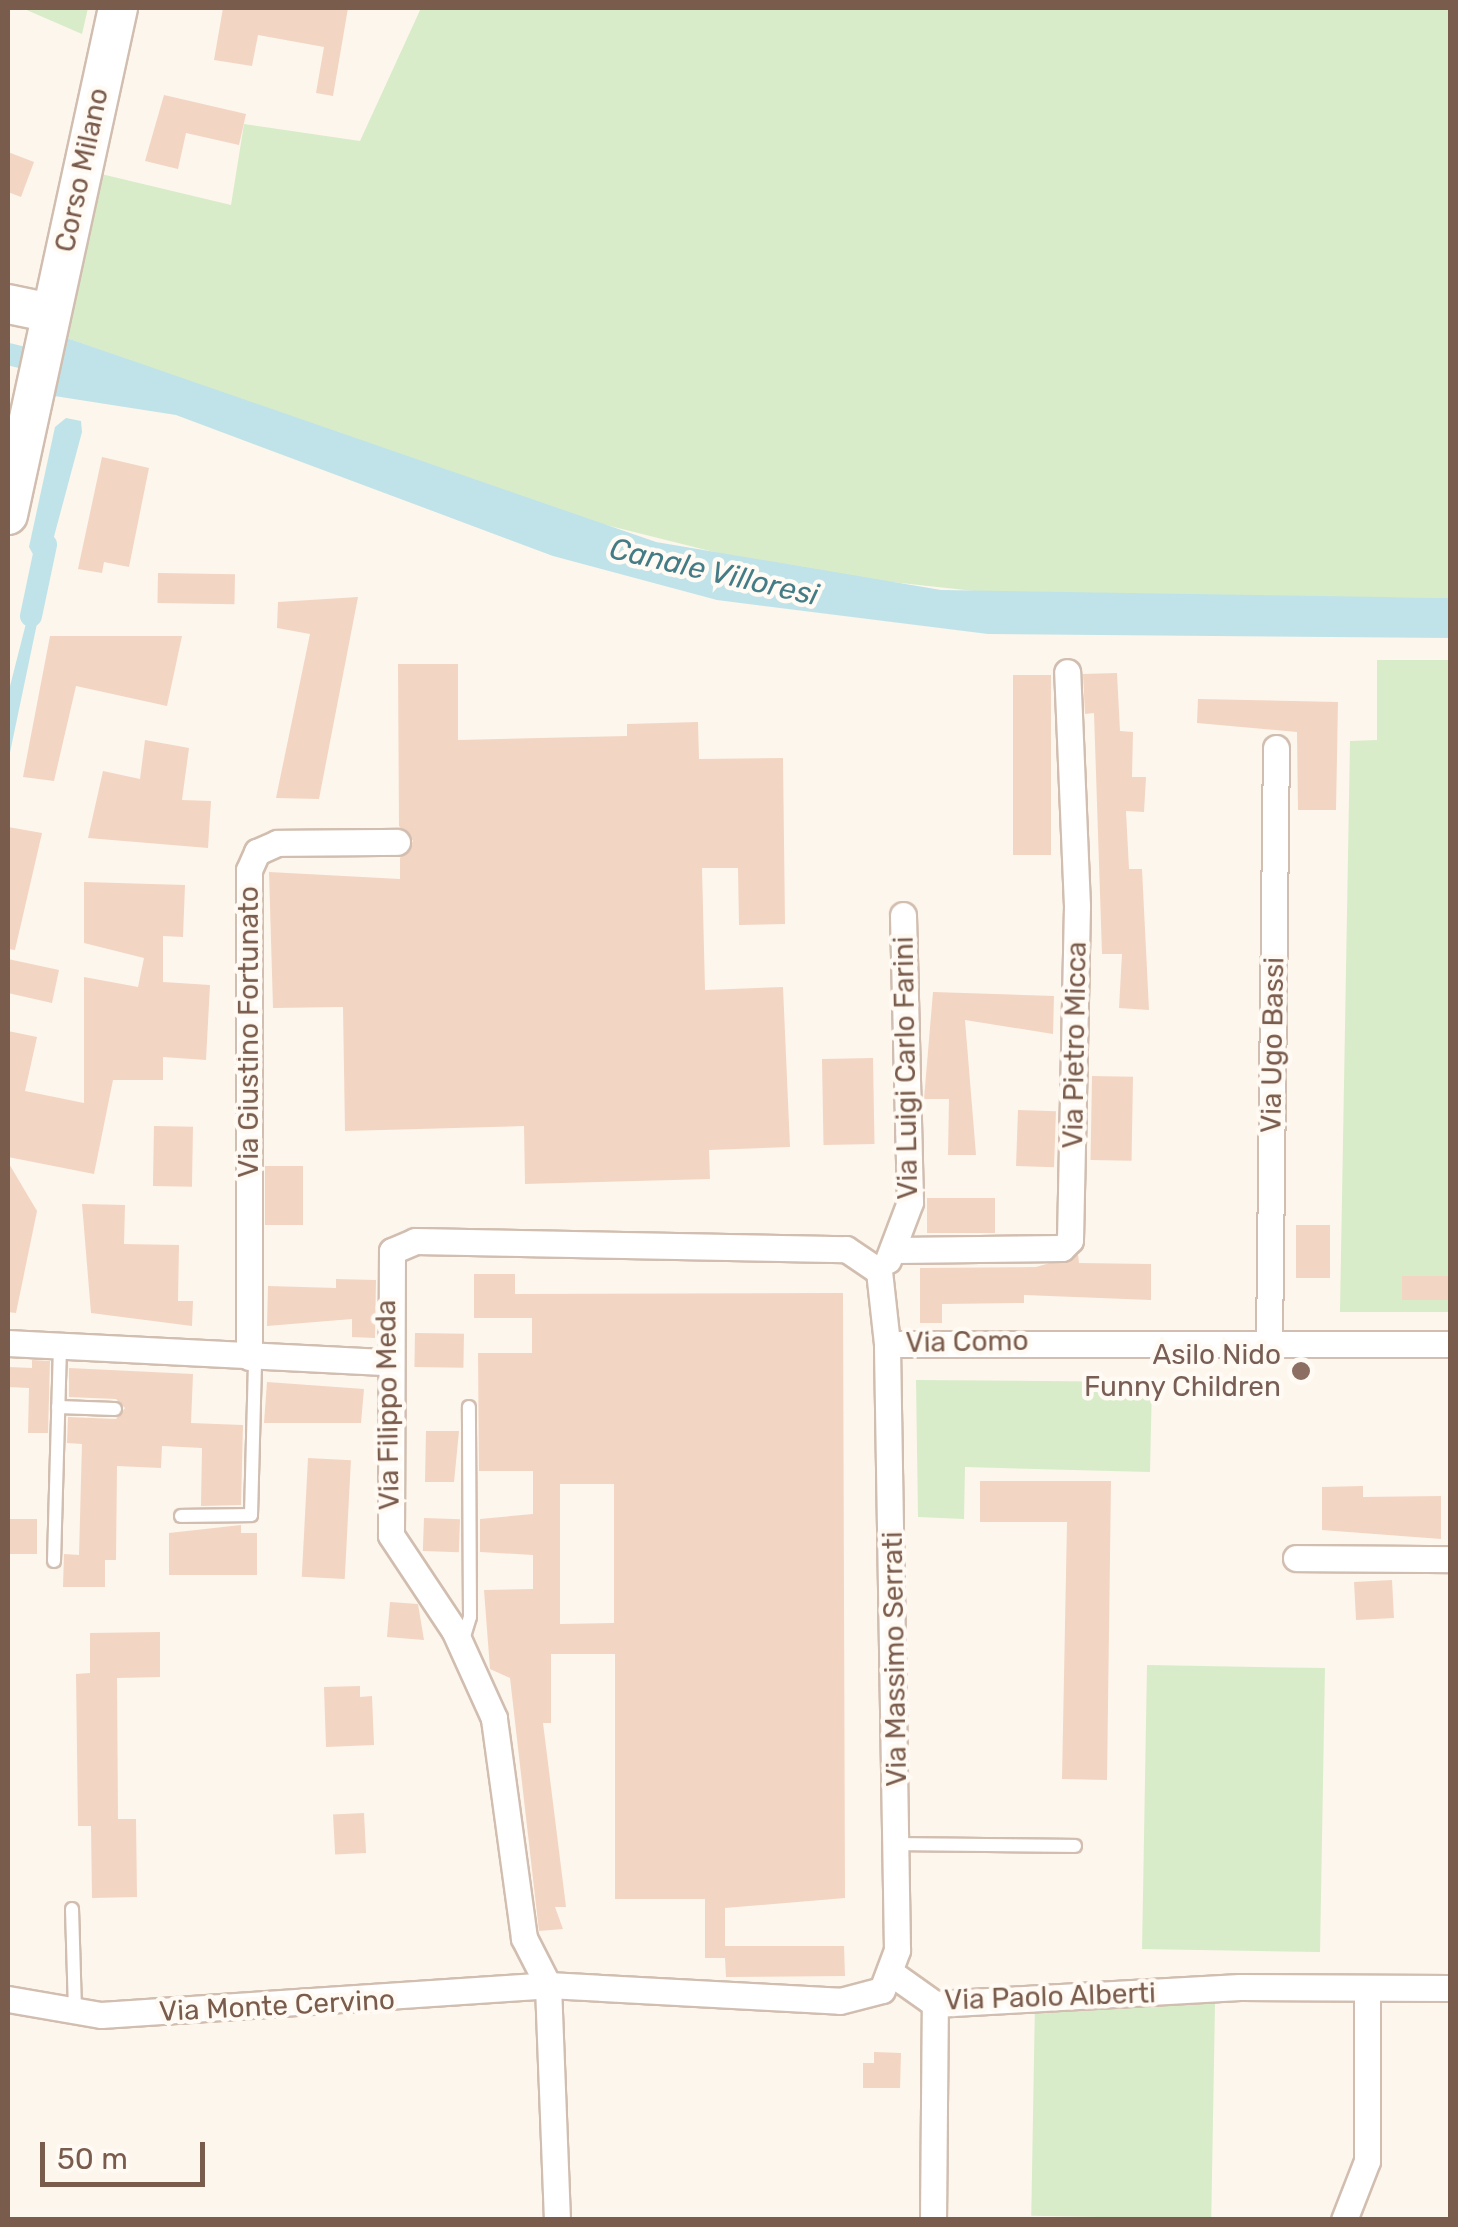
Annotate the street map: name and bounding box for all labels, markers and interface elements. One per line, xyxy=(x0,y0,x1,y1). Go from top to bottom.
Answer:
street label: Corso Milano xyxy=(48,85,116,255)
water label: Canale Villoresi xyxy=(606,530,822,614)
street label: Via Giustino Fortunato xyxy=(232,886,266,1178)
street label: Via Luigi Carlo Farini xyxy=(887,936,925,1200)
street label: Via Pietro Micca xyxy=(1056,941,1094,1149)
street label: Via Ugo Bassi xyxy=(1255,957,1291,1133)
street label: Via Filippo Meda xyxy=(369,1300,407,1510)
street label: Via Como xyxy=(905,1324,1029,1360)
place label: Asilo Nido Funny Children xyxy=(1083,1338,1281,1404)
marker: Asilo Nido Funny Children xyxy=(1290,1360,1312,1382)
street label: Via Massimo Serrati xyxy=(876,1531,914,1787)
street label: Via Paolo Alberti xyxy=(943,1977,1157,2017)
street label: Via Monte Cervino xyxy=(158,1983,396,2029)
scale bar xyxy=(45,2122,210,2184)
text: 50 m xyxy=(57,2141,128,2177)

